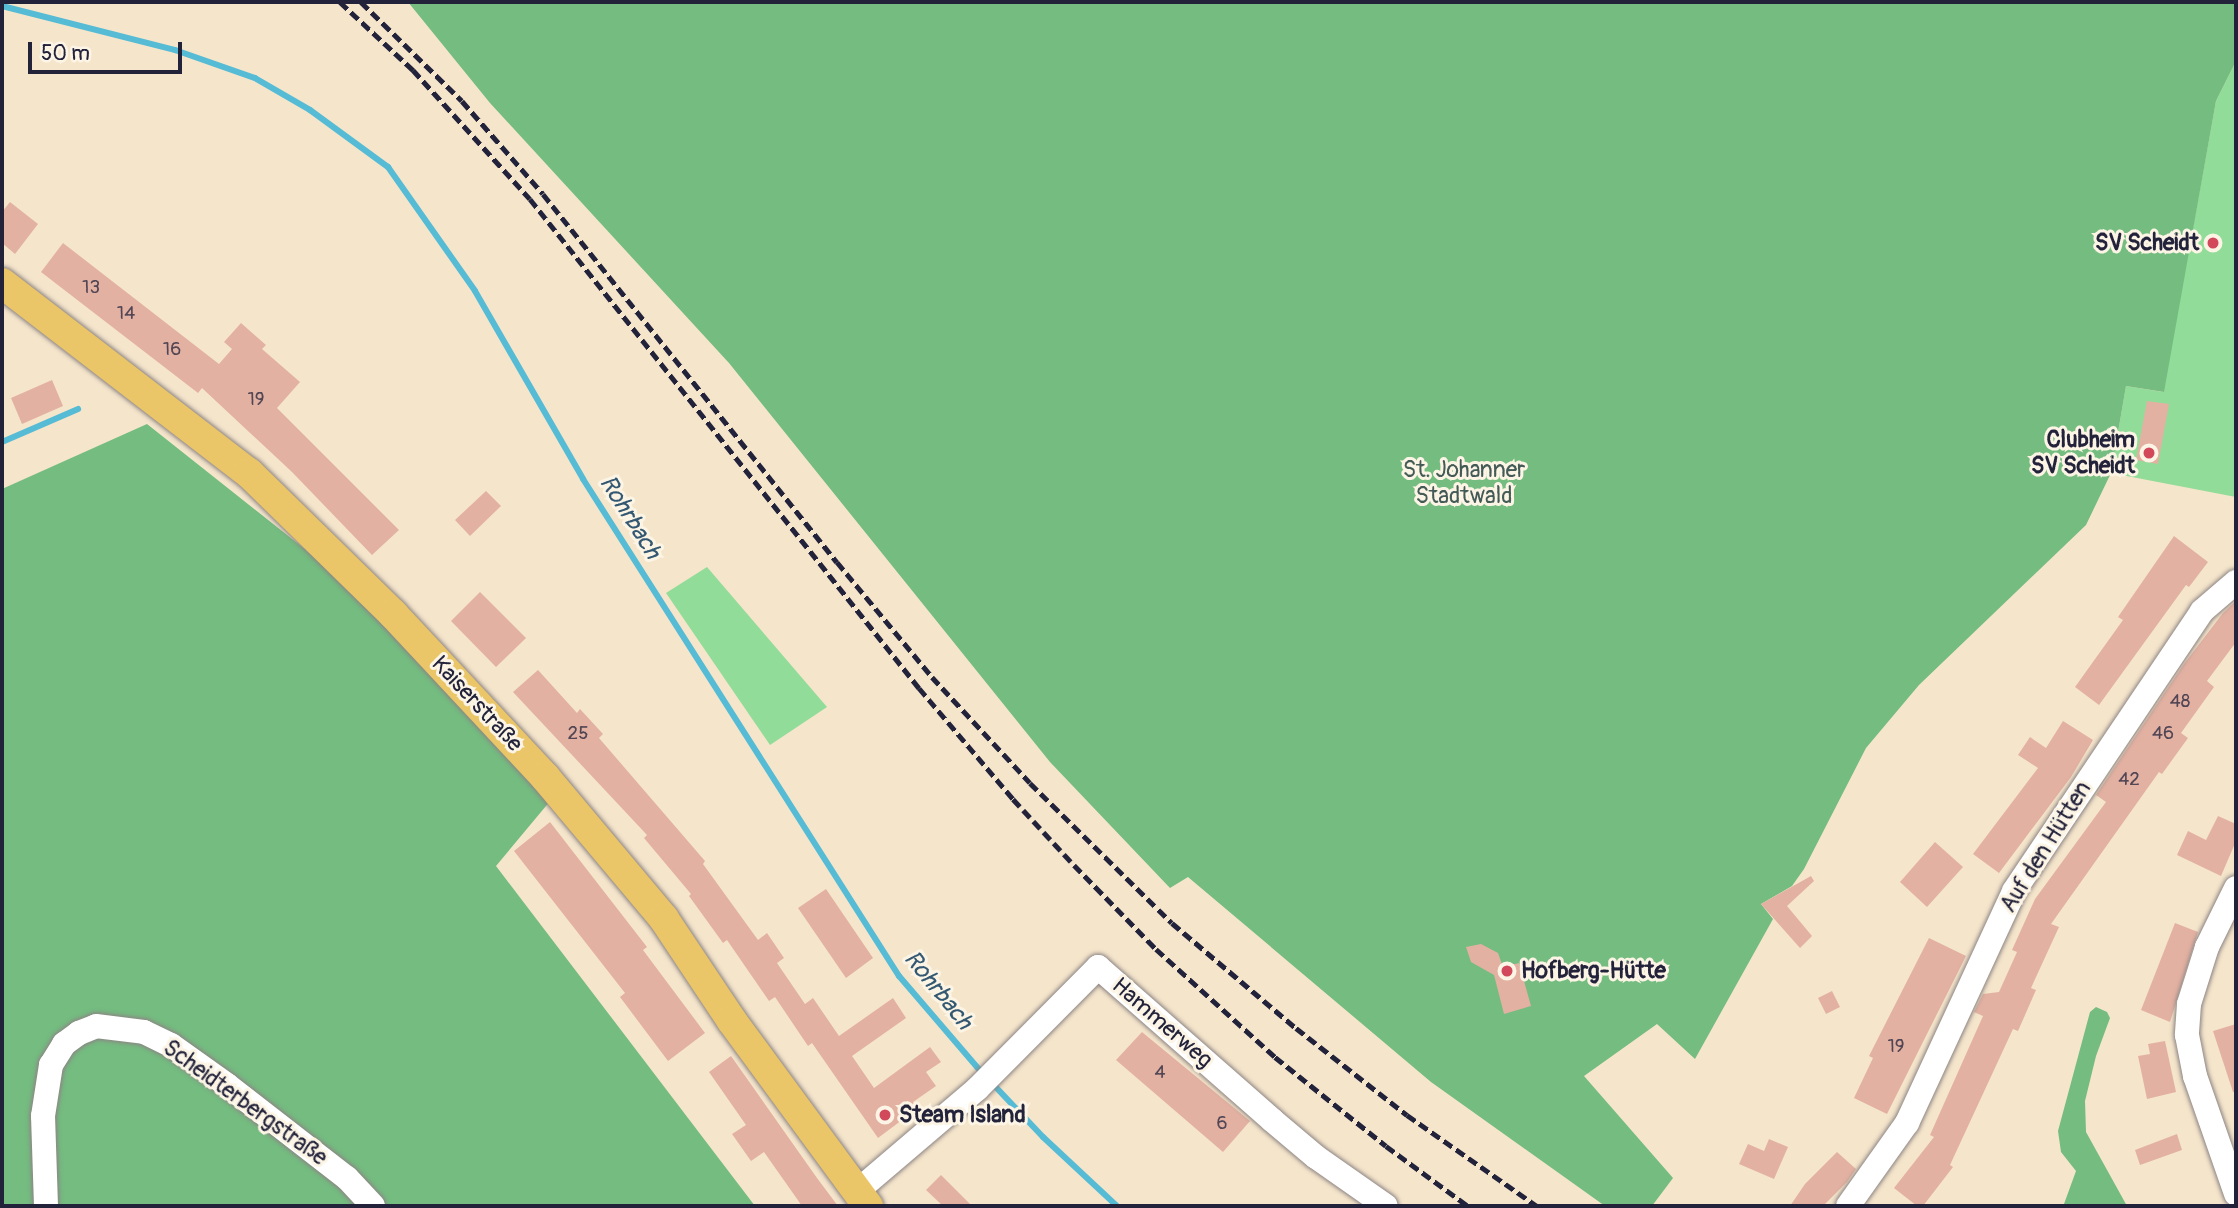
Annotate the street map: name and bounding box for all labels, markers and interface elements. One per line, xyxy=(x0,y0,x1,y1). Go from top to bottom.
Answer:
scale bar xyxy=(32,28,186,72)
text: 50 m xyxy=(41,40,90,67)
place label: SV Scheidt xyxy=(2095,229,2199,257)
marker: SV Scheidt xyxy=(2205,235,2221,251)
house number: 13 xyxy=(82,277,100,299)
house number: 14 xyxy=(117,303,135,325)
house number: 16 xyxy=(163,339,181,361)
house number: 19 xyxy=(247,389,265,411)
place label: Clubheim SV Scheidt xyxy=(2031,426,2135,480)
marker: Clubheim SV Scheidt xyxy=(2141,445,2157,461)
park label: St. Johanner Stadtwald xyxy=(1403,456,1525,510)
water label: Rohrbach xyxy=(593,470,667,564)
street label: Kaiserstraße xyxy=(426,650,528,758)
house number: 48 xyxy=(2170,691,2190,713)
house number: 25 xyxy=(568,723,588,745)
house number: 46 xyxy=(2152,723,2174,745)
house number: 42 xyxy=(2118,769,2140,791)
street label: Auf den Hütten xyxy=(1995,776,2097,918)
water label: Rohrbach xyxy=(898,945,978,1035)
place label: Hofberg-Hütte xyxy=(1521,957,1666,985)
marker: Hofberg-Hütte xyxy=(1499,963,1515,979)
street label: Hammerweg xyxy=(1106,972,1218,1074)
street label: Scheidterbergstraße xyxy=(158,1034,332,1172)
house number: 19 xyxy=(1887,1036,1905,1058)
house number: 4 xyxy=(1154,1062,1166,1084)
place label: Steam Island xyxy=(899,1101,1026,1129)
marker: Steam Island xyxy=(877,1107,893,1123)
house number: 6 xyxy=(1216,1113,1228,1135)

